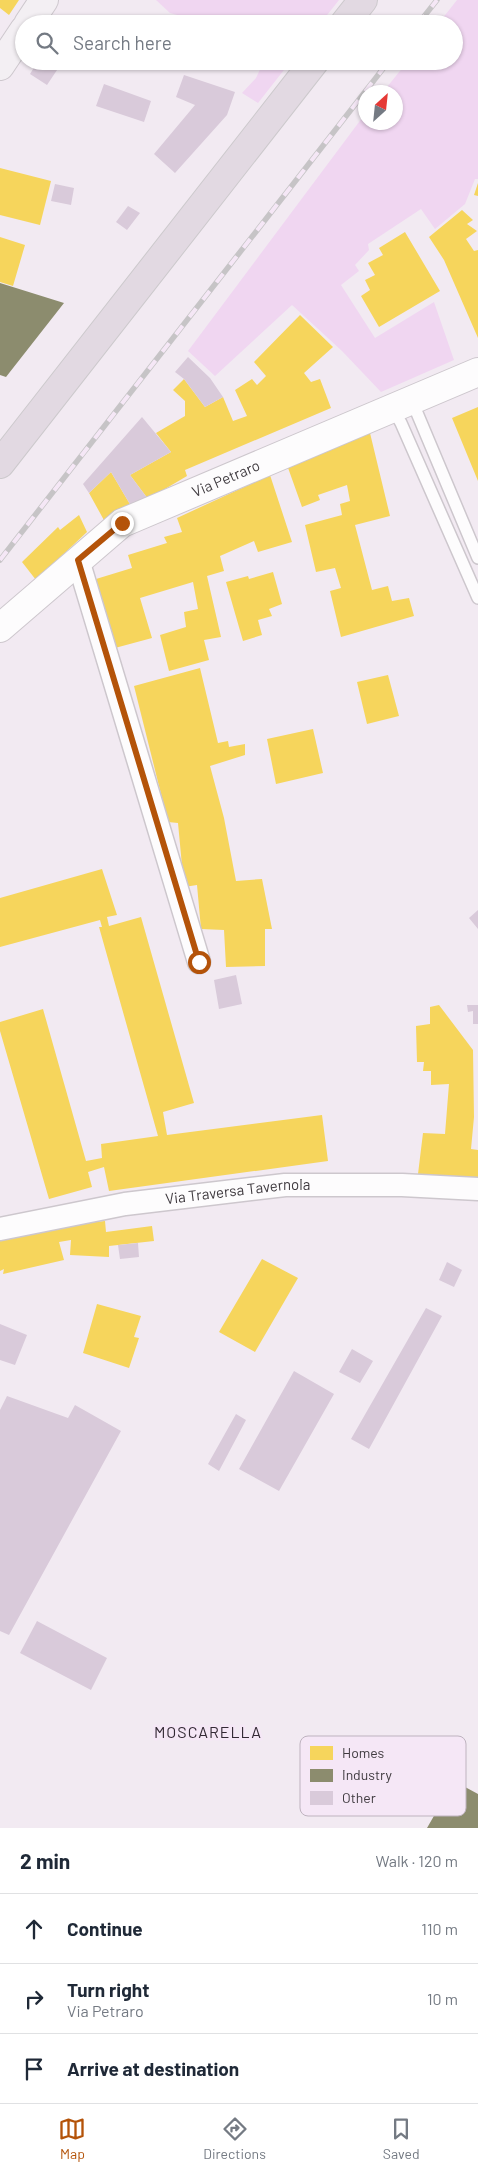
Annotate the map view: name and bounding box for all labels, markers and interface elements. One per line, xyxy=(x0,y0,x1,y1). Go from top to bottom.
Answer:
search box xyxy=(15,15,463,70)
icon: search xyxy=(33,29,61,57)
text: Search here xyxy=(73,31,172,54)
north arrow xyxy=(358,85,403,130)
street label: Via Petraro xyxy=(189,456,262,500)
route end xyxy=(111,512,134,535)
route start xyxy=(188,951,211,974)
street label: Via Traversa Tavernola xyxy=(164,1175,310,1207)
district label: MOSCARELLA xyxy=(154,1722,262,1741)
legend xyxy=(300,1736,466,1816)
text: Homes xyxy=(342,1744,385,1761)
text: Industry xyxy=(342,1766,393,1783)
text: Other xyxy=(342,1789,376,1806)
text: 2 min xyxy=(20,1848,70,1873)
text: Walk · 120 m xyxy=(375,1851,458,1870)
icon: ahead xyxy=(20,1915,48,1943)
text: Continue xyxy=(67,1917,143,1940)
text: 110 m xyxy=(421,1919,458,1938)
text: Turn right xyxy=(67,1978,149,2001)
icon: right xyxy=(20,1985,48,2013)
text: 10 m xyxy=(427,1989,458,2008)
text: Via Petraro xyxy=(67,2001,144,2020)
icon: arrive xyxy=(20,2055,48,2083)
text: Arrive at destination xyxy=(67,2057,239,2080)
tab: Map xyxy=(58,2115,86,2162)
tab: Directions xyxy=(203,2115,266,2162)
tab: Saved xyxy=(383,2115,420,2162)

